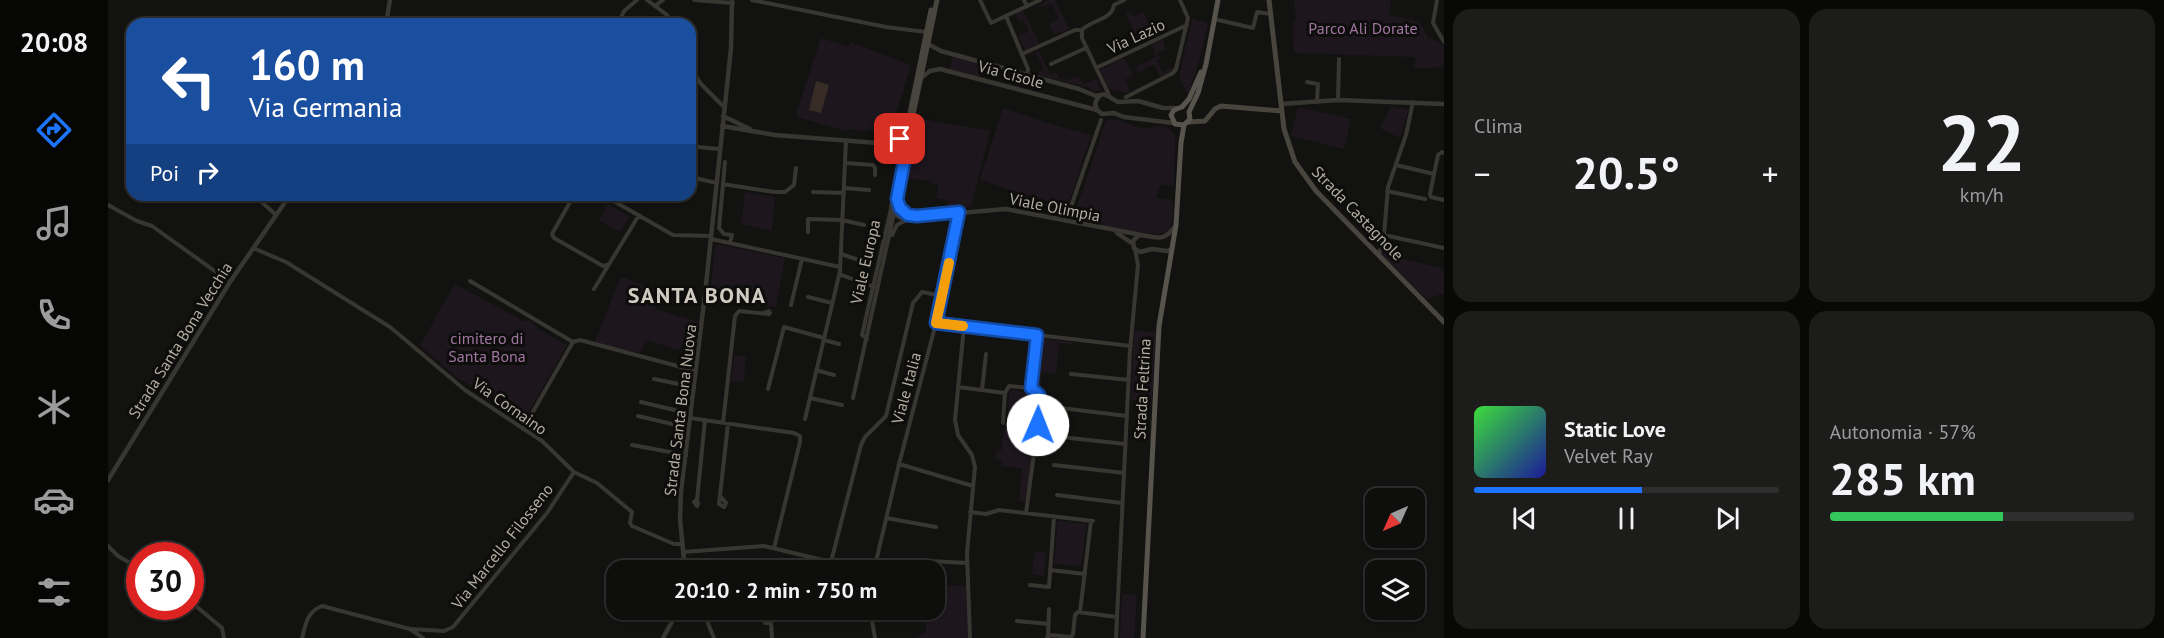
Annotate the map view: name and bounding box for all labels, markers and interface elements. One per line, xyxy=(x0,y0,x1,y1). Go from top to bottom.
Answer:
street label: Via Lazio xyxy=(1103,14,1168,58)
park label: Parco Ali Dorate xyxy=(1308,18,1418,38)
text: 20:08 xyxy=(20,25,88,59)
text: 160 m xyxy=(249,37,365,92)
icon: left xyxy=(150,42,228,120)
street label: Via Cisole xyxy=(975,55,1046,92)
text: Via Germania xyxy=(249,90,402,124)
text: 22 xyxy=(1938,92,2026,193)
icon: directions xyxy=(33,109,75,151)
pin xyxy=(874,113,925,164)
text: Clima xyxy=(1474,113,1523,139)
icon: arrive xyxy=(883,122,916,155)
text: 20.5° xyxy=(1573,143,1680,201)
text: − xyxy=(1474,152,1491,195)
text: + xyxy=(1762,152,1779,195)
icon: right xyxy=(191,156,224,189)
text: Poi xyxy=(150,159,179,187)
street label: Strada Castagnole xyxy=(1308,162,1408,264)
text: km/h xyxy=(1960,182,2004,208)
street label: Viale Olimpia xyxy=(1007,188,1102,226)
icon: music xyxy=(33,202,75,244)
street label: Viale Europa xyxy=(845,218,884,307)
street label: Strada Santa Bona Vecchia xyxy=(124,258,236,422)
district label: SANTA BONA xyxy=(628,281,766,309)
icon: phone xyxy=(33,294,75,336)
street label: Strada Santa Bona Nuova xyxy=(660,323,700,497)
park label: cimitero di Santa Bona xyxy=(448,328,526,366)
street label: Strada Feltrina xyxy=(1129,338,1155,440)
street label: Viale Italia xyxy=(887,350,925,427)
street label: Via Cornaino xyxy=(468,372,551,439)
icon: climate xyxy=(33,386,75,428)
position arrow xyxy=(1006,393,1070,457)
text: Static Love xyxy=(1564,415,1666,443)
text: Autonomia · 57% xyxy=(1830,419,1976,445)
text: Velvet Ray xyxy=(1564,443,1653,469)
text: 285 km xyxy=(1830,449,1976,507)
icon: car xyxy=(33,479,75,521)
street label: Via Marcello Filosseno xyxy=(446,479,557,613)
north arrow xyxy=(1365,488,1425,548)
map controls xyxy=(1365,488,1425,620)
icon: previous xyxy=(1508,502,1541,535)
icon: pause xyxy=(1610,502,1643,535)
icon: next xyxy=(1711,502,1744,535)
speed limit sign: 30 xyxy=(126,542,204,620)
button: layers xyxy=(1365,560,1425,620)
icon: filters xyxy=(33,571,75,613)
text: 20:10 · 2 min · 750 m xyxy=(674,576,877,604)

